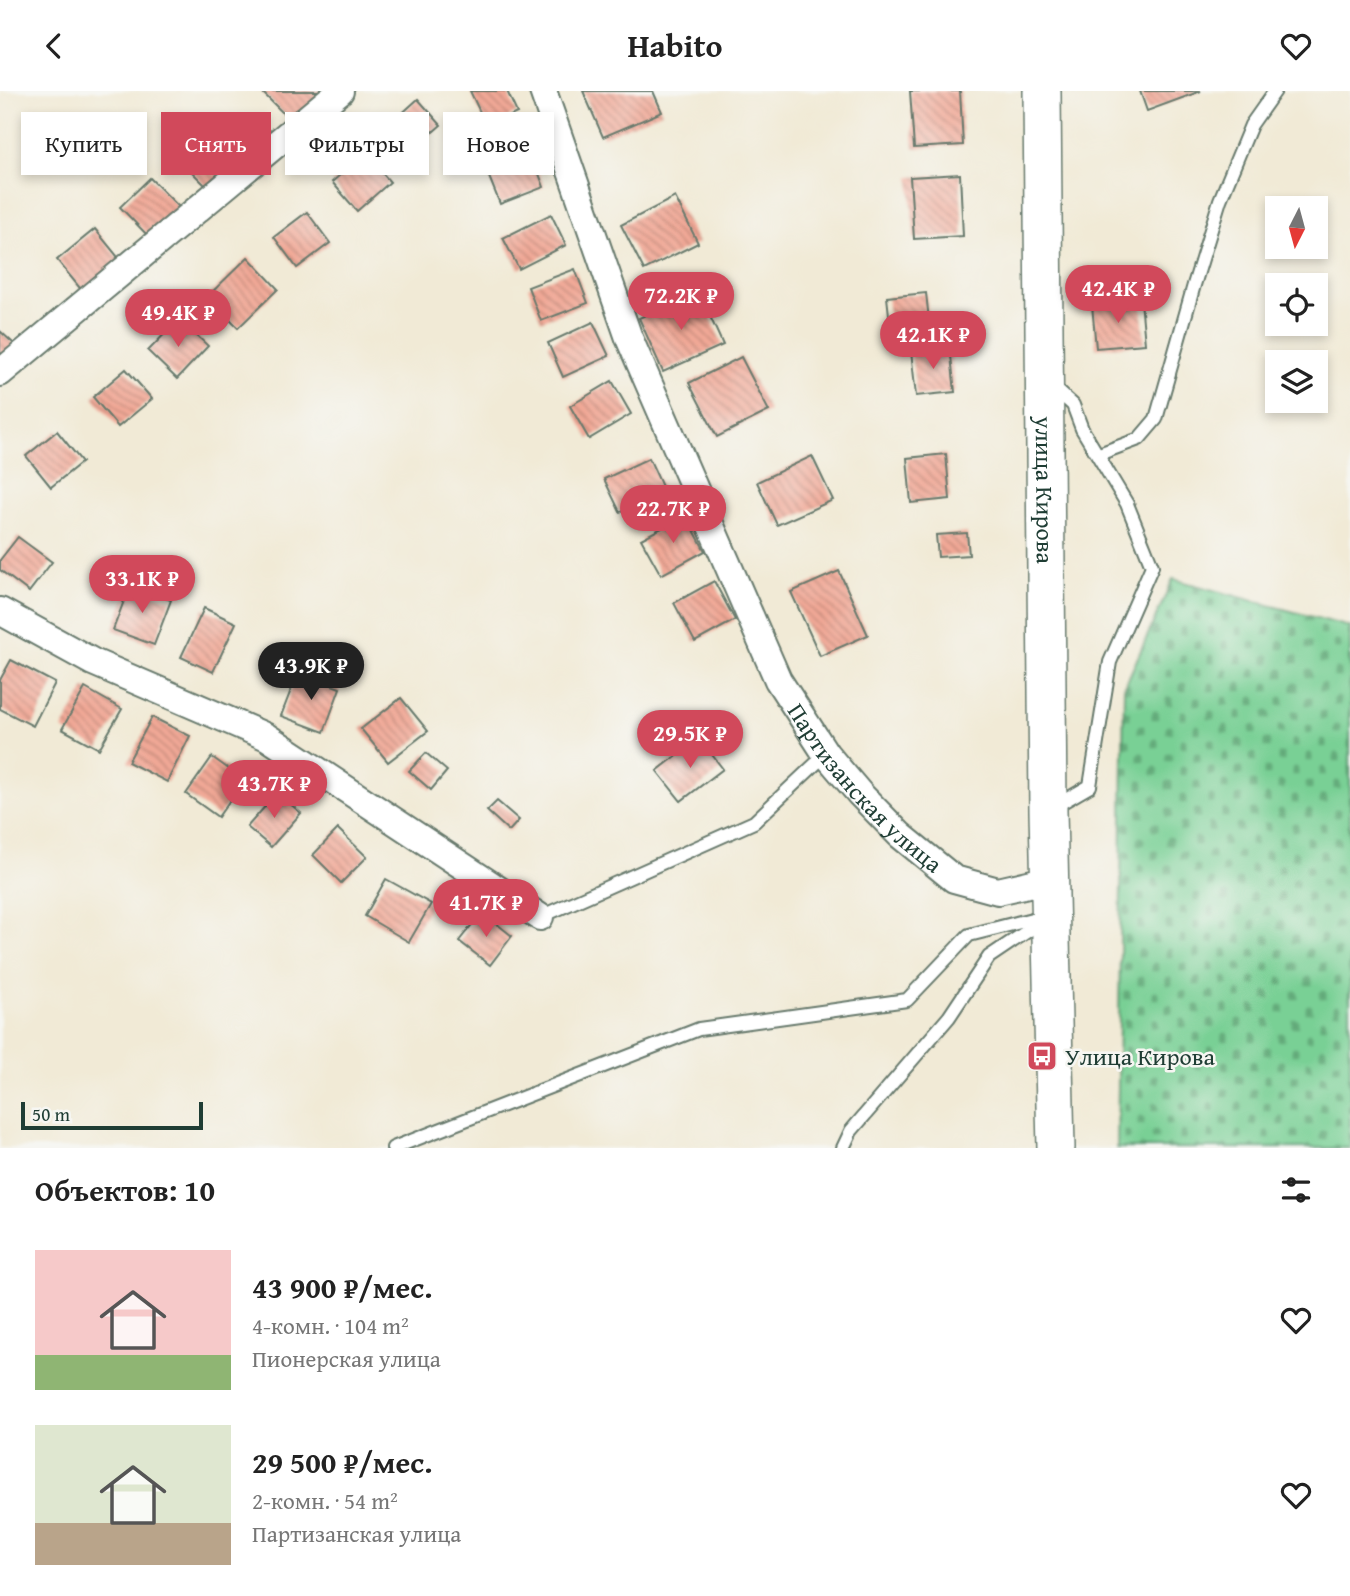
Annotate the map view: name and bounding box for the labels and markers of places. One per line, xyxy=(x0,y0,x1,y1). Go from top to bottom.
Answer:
pin: 42.4K ₽ xyxy=(1053,265,1183,325)
pin: 72.2K ₽ xyxy=(616,273,746,332)
pin: 49.4K ₽ xyxy=(113,289,243,349)
pin: 42.1K ₽ xyxy=(868,311,998,371)
pin: 22.7K ₽ xyxy=(608,485,738,545)
pin: 33.1K ₽ xyxy=(77,555,207,615)
pin: 43.9K ₽ xyxy=(246,643,376,702)
pin: 29.5K ₽ xyxy=(625,711,755,770)
pin: 43.7K ₽ xyxy=(209,761,339,820)
pin: 41.7K ₽ xyxy=(421,879,551,939)
bus stop icon: Улица Кирова xyxy=(1025,1039,1059,1073)
place label: Улица Кирова xyxy=(1065,1039,1215,1074)

